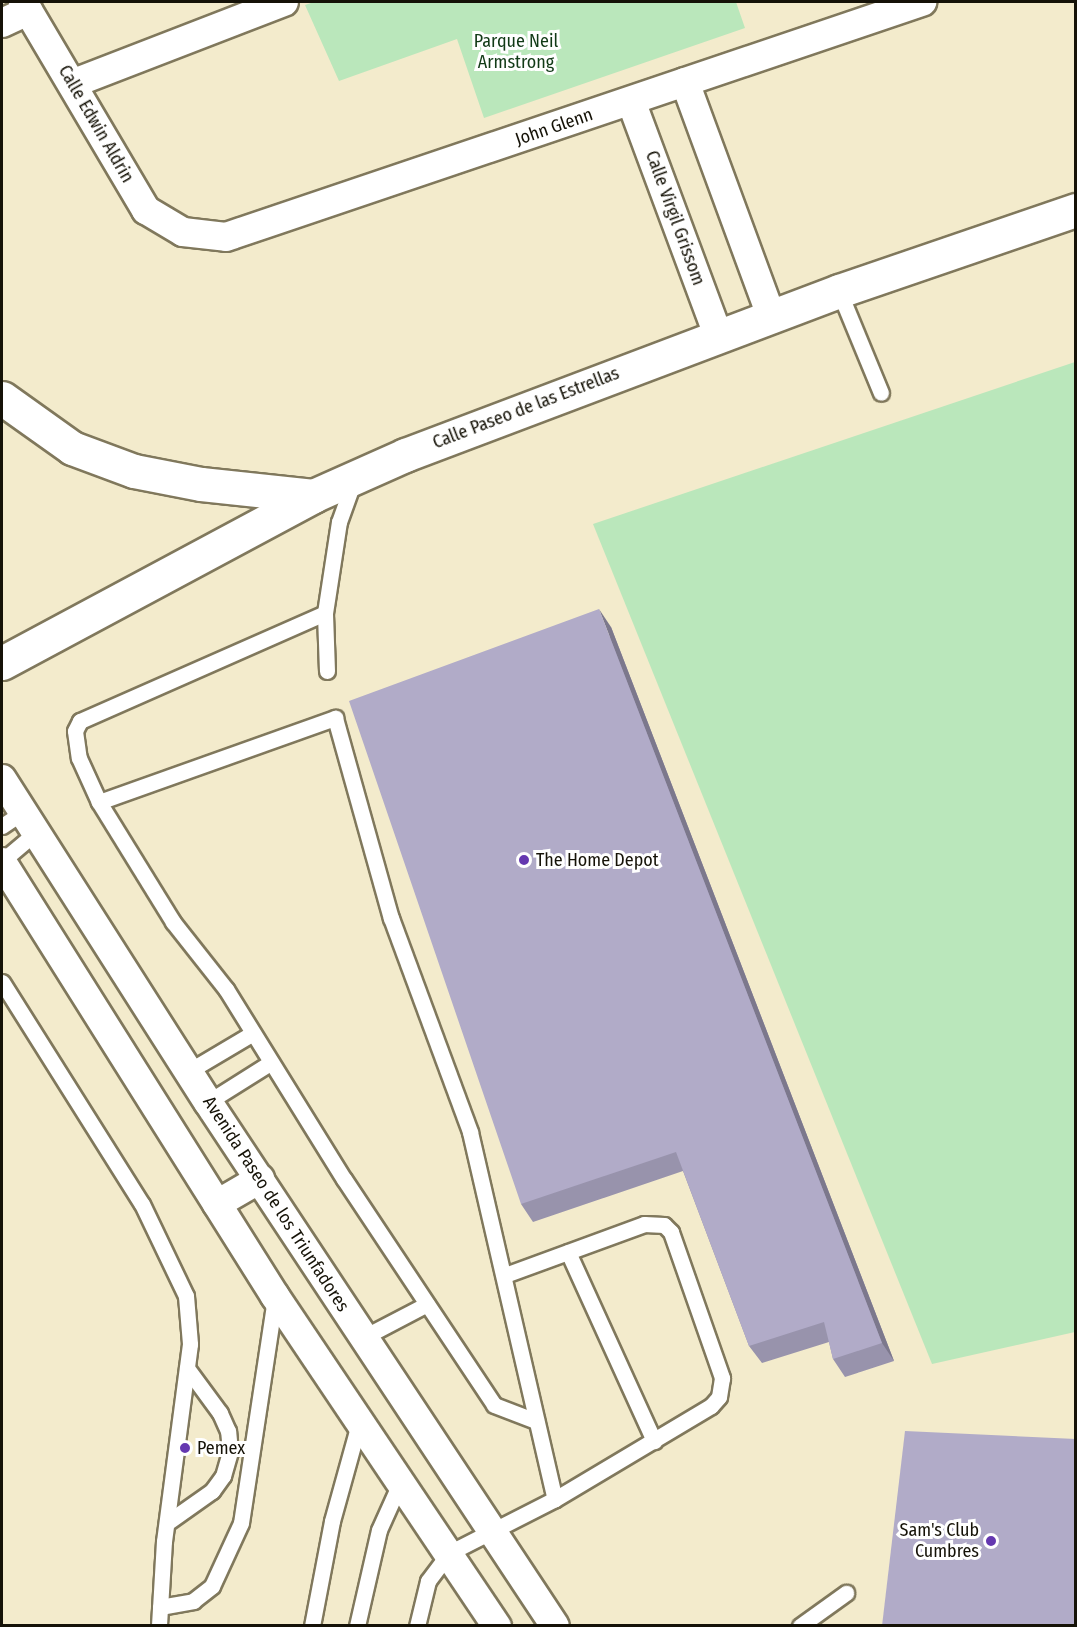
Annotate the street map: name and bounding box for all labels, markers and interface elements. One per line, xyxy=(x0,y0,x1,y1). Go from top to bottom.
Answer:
park label: Parque Neil Armstrong xyxy=(474,31,558,74)
street label: Calle Edwin Aldrin xyxy=(54,61,138,187)
street label: John Glenn xyxy=(512,104,596,150)
street label: Calle Virgil Grissom xyxy=(641,148,709,288)
street label: Calle Paseo de las Estrellas xyxy=(430,362,622,454)
place label: The Home Depot xyxy=(536,849,659,871)
marker: The Home Depot xyxy=(517,853,531,867)
street label: Avenida Paseo de los Triunfadores xyxy=(198,1092,354,1316)
place label: Pemex xyxy=(197,1437,245,1459)
marker: Pemex xyxy=(178,1441,192,1455)
place label: Sam's Club Cumbres xyxy=(900,1520,979,1562)
marker: Sam's Club Cumbres xyxy=(984,1534,998,1548)

